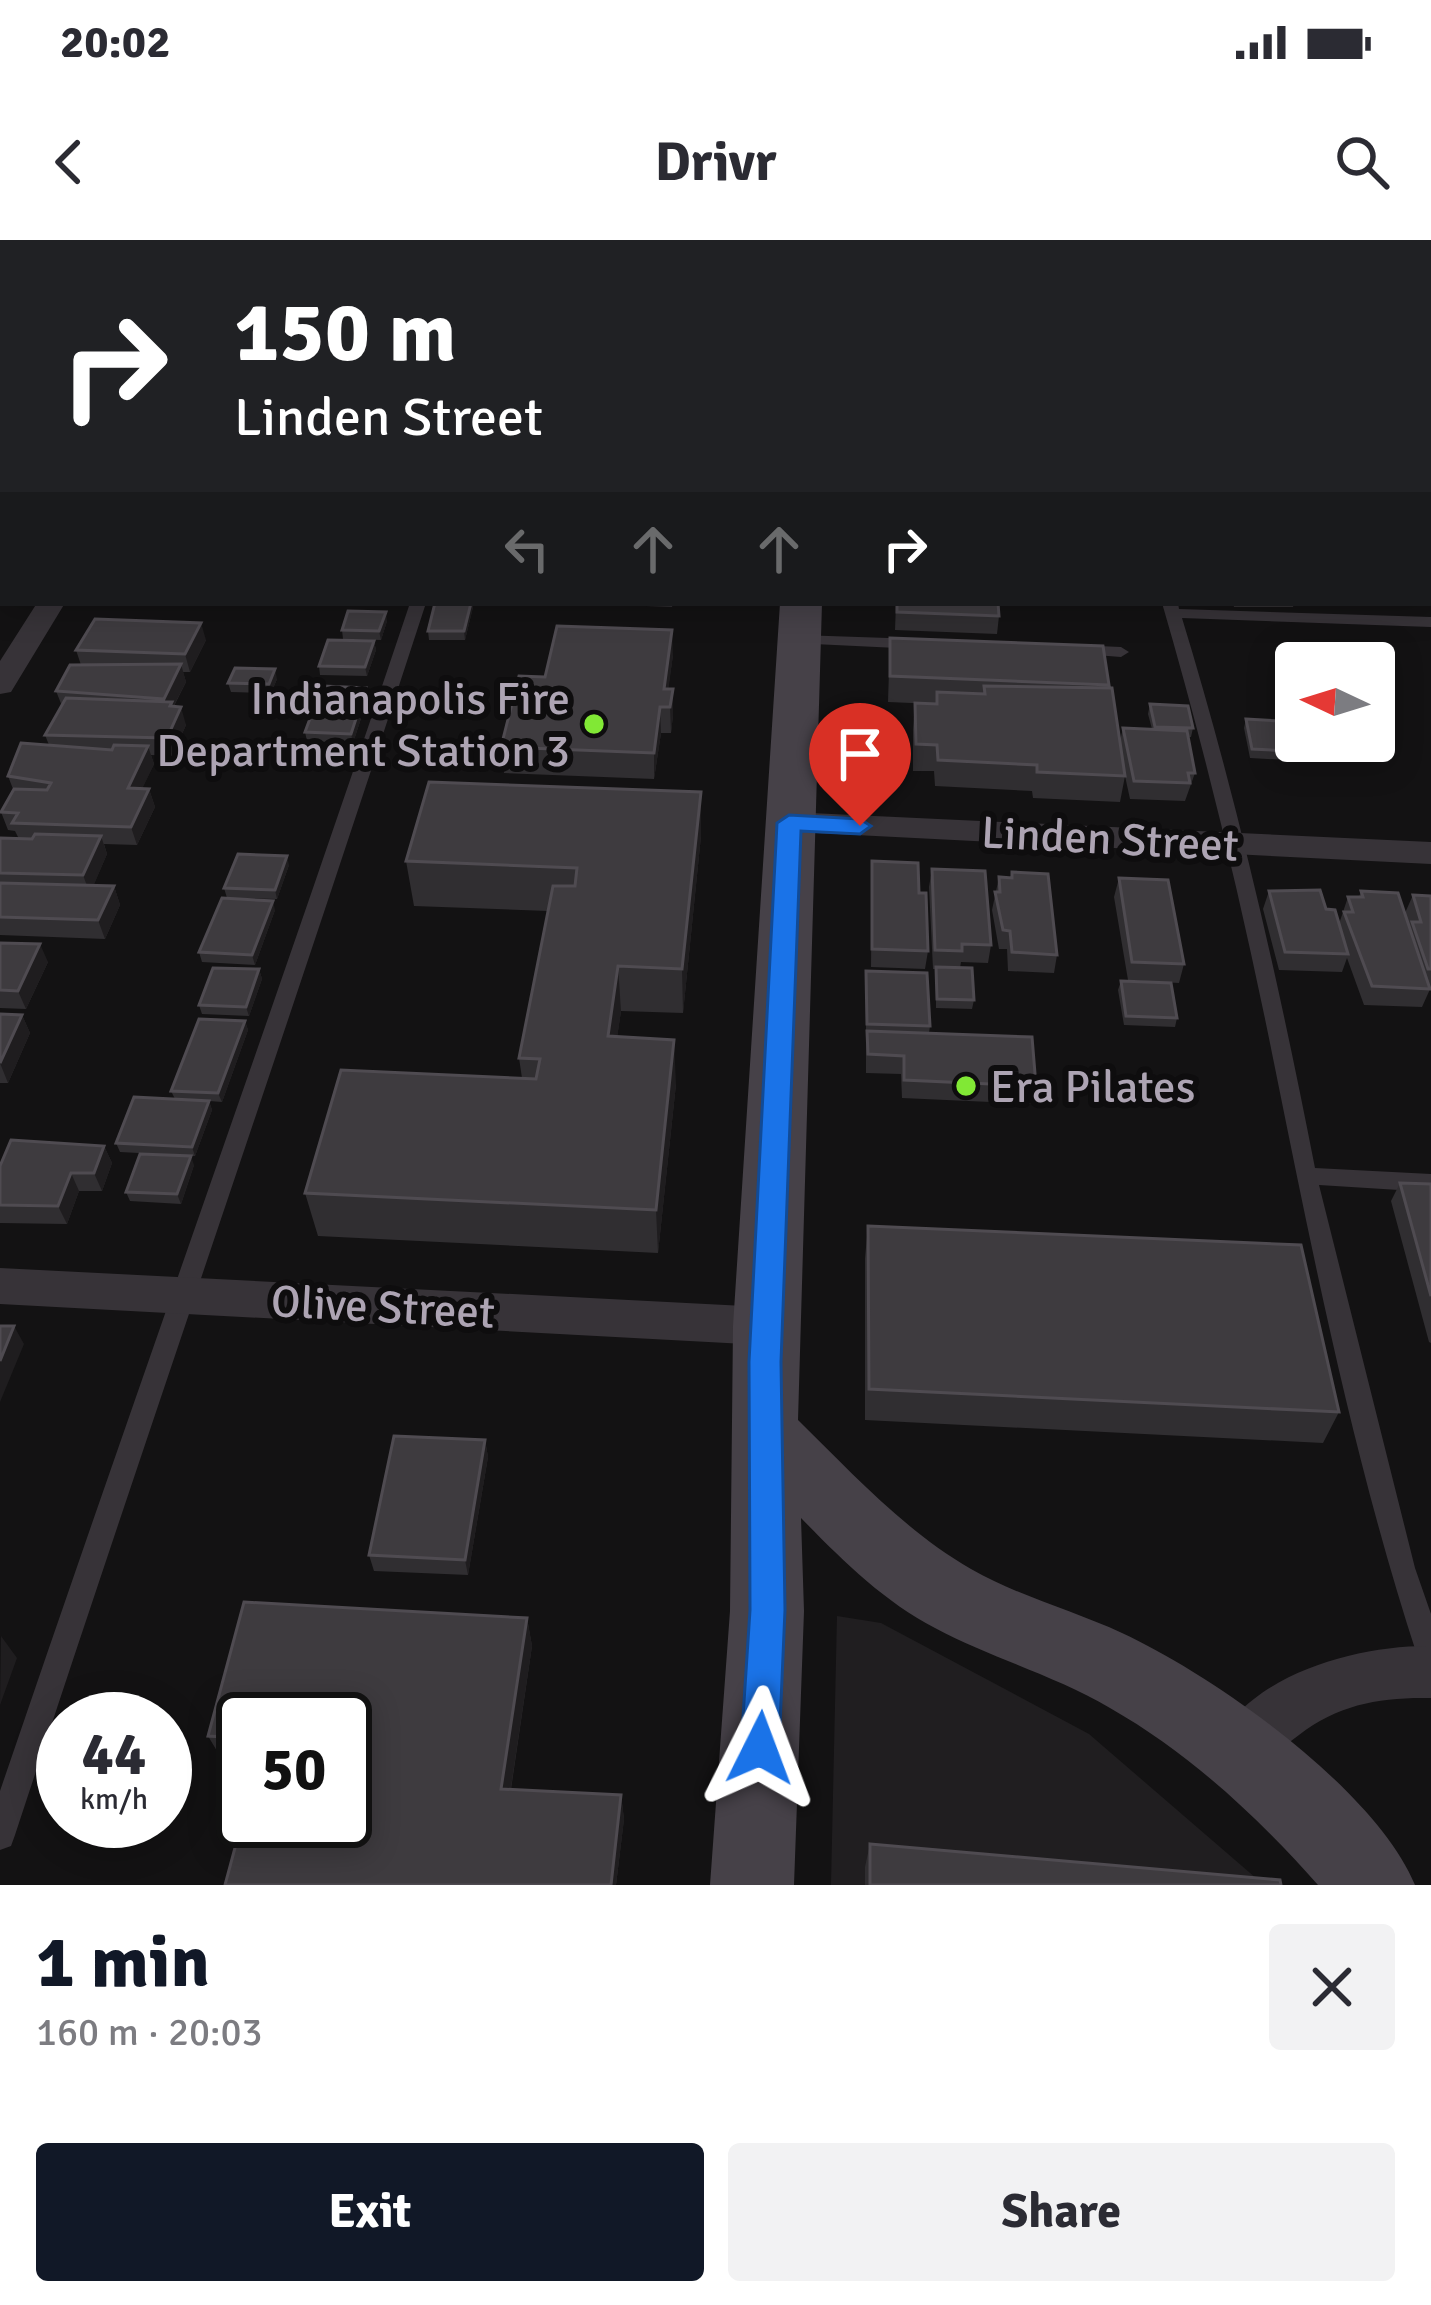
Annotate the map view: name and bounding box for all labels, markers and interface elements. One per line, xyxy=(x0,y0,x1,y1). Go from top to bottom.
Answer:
text: 20:02 xyxy=(60,15,170,70)
icon: back xyxy=(36,129,102,195)
text: Drivr xyxy=(655,129,776,196)
icon: search xyxy=(1329,129,1395,195)
text: 150 m xyxy=(234,281,456,385)
icon: right xyxy=(36,288,192,444)
text: Linden Street xyxy=(234,384,543,451)
icon: left xyxy=(494,516,560,582)
icon: ahead xyxy=(620,516,686,582)
icon: ahead xyxy=(746,516,812,582)
icon: right xyxy=(872,516,938,582)
north arrow xyxy=(1275,642,1395,762)
map controls xyxy=(1275,642,1395,762)
place label: Indianapolis Fire Department Station 3 xyxy=(156,672,570,779)
pin xyxy=(809,703,911,826)
marker: Indianapolis Fire Department Station 3 xyxy=(581,711,607,737)
icon: arrive xyxy=(827,721,893,787)
street label: Linden Street xyxy=(980,805,1240,874)
place label: Era Pilates xyxy=(990,1060,1195,1115)
marker: Era Pilates xyxy=(953,1073,979,1099)
street label: Olive Street xyxy=(270,1274,496,1341)
position arrow xyxy=(697,1685,823,1811)
speed limit sign: 50 xyxy=(216,1692,372,1848)
text: 44 xyxy=(82,1718,146,1792)
text: km/h xyxy=(80,1781,148,1818)
text: 1 min xyxy=(36,1918,210,2007)
button: close xyxy=(1269,1924,1395,2050)
text: 160 m · 20:03 xyxy=(36,2008,263,2056)
button: Exit xyxy=(36,2143,704,2281)
button: Share xyxy=(728,2143,1395,2281)

